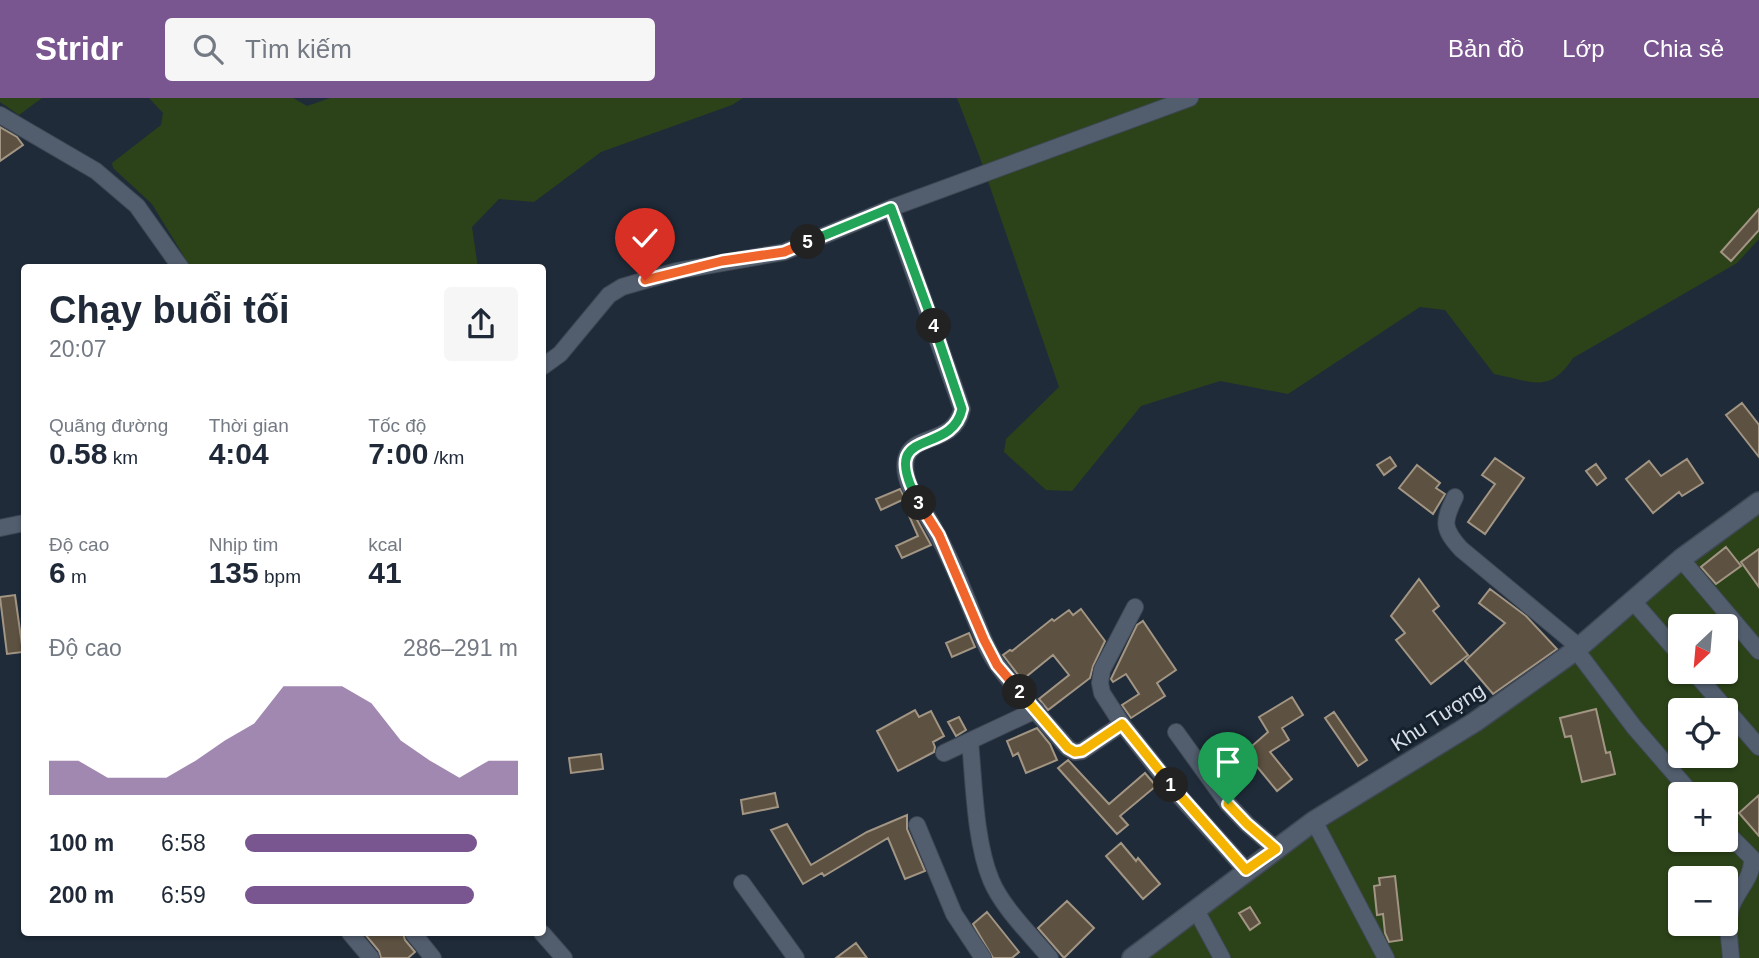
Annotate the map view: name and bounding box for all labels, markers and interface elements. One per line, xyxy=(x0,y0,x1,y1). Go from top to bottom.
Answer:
search box xyxy=(165,18,655,81)
text: Stridr xyxy=(35,30,123,67)
icon: search xyxy=(189,30,227,68)
text: Tìm kiếm xyxy=(245,34,352,64)
text: Bản đồ xyxy=(1448,35,1524,62)
text: Lớp xyxy=(1562,35,1605,62)
text: Chia sẻ xyxy=(1643,35,1724,62)
pin xyxy=(615,208,675,280)
icon: check xyxy=(626,219,664,257)
pin: 5 xyxy=(790,225,826,260)
text: 5 xyxy=(802,231,813,252)
button: share xyxy=(444,287,518,361)
text: Chạy buổi tối xyxy=(49,289,290,331)
pin: 4 xyxy=(916,308,951,344)
text: 4 xyxy=(928,315,939,336)
text: 20:07 xyxy=(49,336,107,362)
text: Quãng đường xyxy=(49,415,168,436)
text: Thời gian xyxy=(209,415,289,436)
text: Tốc độ xyxy=(368,415,426,436)
text: 0.58 xyxy=(49,437,107,470)
text: 4:04 xyxy=(209,437,269,470)
text: 7:00 xyxy=(368,437,428,470)
text: km xyxy=(107,447,138,468)
text: /km xyxy=(428,447,464,468)
pin: 3 xyxy=(902,486,936,520)
text: 3 xyxy=(913,492,924,513)
text: Độ cao xyxy=(49,534,109,555)
text: Nhịp tim xyxy=(209,534,278,555)
text: kcal xyxy=(368,534,402,555)
text: 6 xyxy=(49,556,66,589)
text: 135 xyxy=(209,556,259,589)
text: 41 xyxy=(368,556,402,589)
text: m xyxy=(66,566,87,587)
text: bpm xyxy=(259,566,301,587)
north arrow xyxy=(1668,614,1738,684)
map controls xyxy=(1668,614,1738,936)
text: Độ cao xyxy=(49,635,122,661)
text: 286–291 m xyxy=(403,635,518,661)
pin: 2 xyxy=(1002,674,1038,710)
street label: Khu Tượng xyxy=(1387,678,1489,755)
text: 2 xyxy=(1014,681,1025,702)
button: locate xyxy=(1668,698,1738,768)
pin xyxy=(1198,732,1258,804)
icon: arrive xyxy=(1209,743,1247,781)
pin: 1 xyxy=(1154,768,1188,802)
text: 1 xyxy=(1165,774,1176,795)
button: + xyxy=(1668,782,1738,852)
text: 100 m xyxy=(49,830,114,856)
text: 6:58 xyxy=(161,830,206,856)
button: − xyxy=(1668,866,1738,936)
text: 200 m xyxy=(49,882,114,908)
text: 6:59 xyxy=(161,882,206,908)

